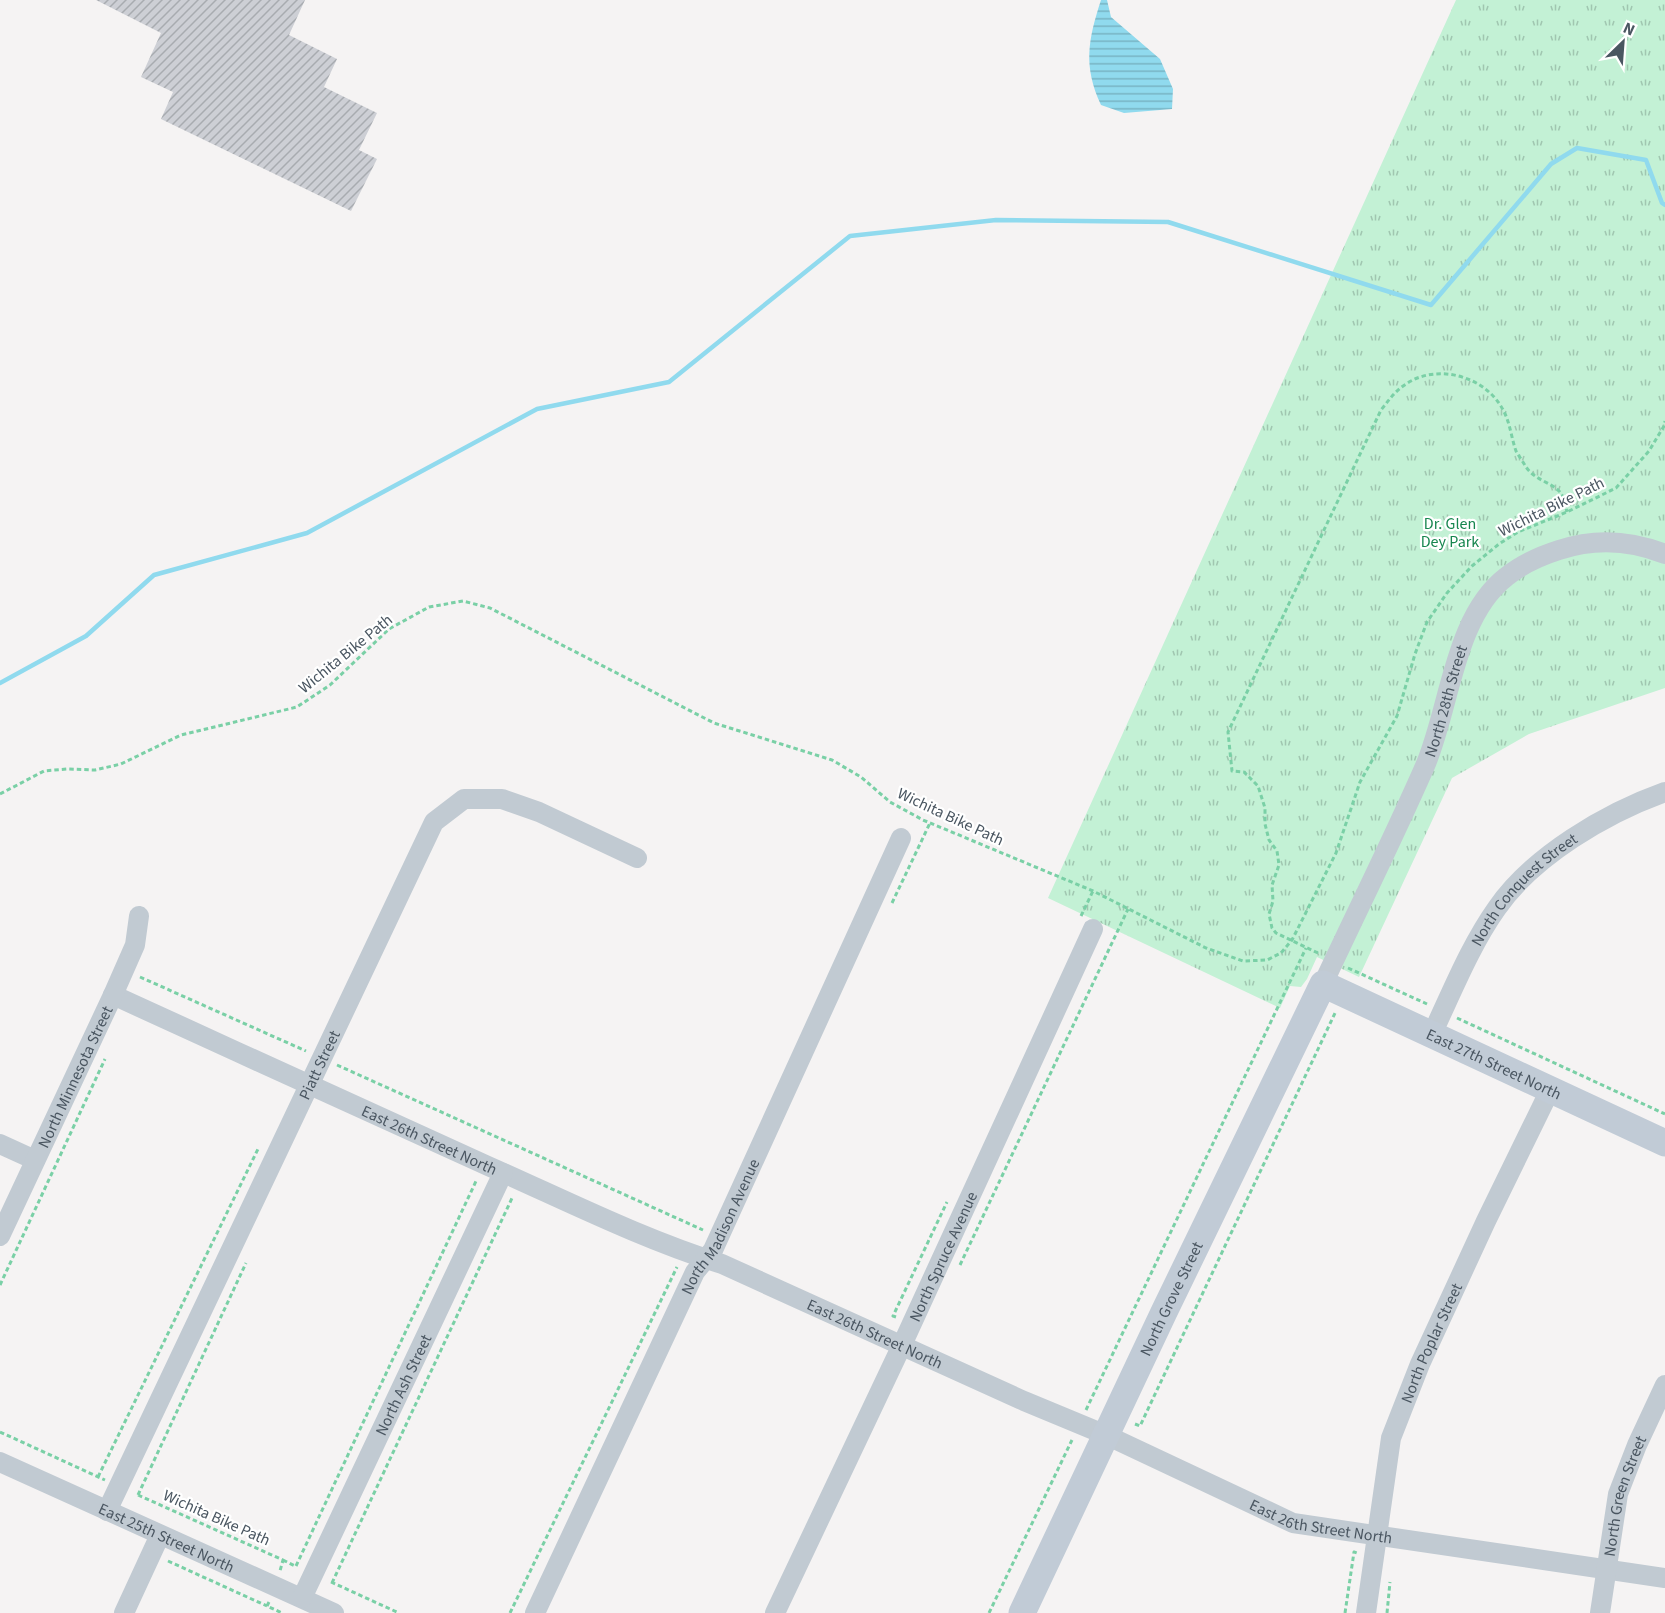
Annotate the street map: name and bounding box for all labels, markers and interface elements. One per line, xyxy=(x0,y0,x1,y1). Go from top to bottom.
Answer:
north arrow xyxy=(1593,12,1653,72)
text: N xyxy=(1619,17,1638,42)
street label: Wichita Bike Path xyxy=(1495,472,1608,542)
park label: Dr. Glen Dey Park xyxy=(1421,513,1479,553)
street label: Wichita Bike Path xyxy=(294,609,397,699)
street label: North 28th Street xyxy=(1419,642,1473,760)
street label: Wichita Bike Path xyxy=(894,783,1007,851)
street label: North Conquest Street xyxy=(1466,828,1582,950)
street label: North Minnesota Street xyxy=(33,1002,119,1152)
street label: East 27th Street North xyxy=(1422,1024,1565,1105)
street label: Piatt Street xyxy=(294,1026,346,1104)
street label: East 26th Street North xyxy=(358,1100,501,1181)
street label: North Madison Avenue xyxy=(676,1155,765,1298)
street label: North Spruce Avenue xyxy=(904,1188,983,1326)
street label: North Grove Street xyxy=(1135,1237,1209,1360)
street label: North Poplar Street xyxy=(1396,1279,1468,1406)
street label: East 26th Street North xyxy=(803,1294,946,1375)
street label: North Ash Street xyxy=(370,1330,437,1439)
street label: North Green Street xyxy=(1599,1431,1652,1558)
street label: Wichita Bike Path xyxy=(159,1484,274,1551)
street label: East 26th Street North xyxy=(1246,1494,1394,1550)
street label: East 25th Street North xyxy=(95,1498,238,1579)

